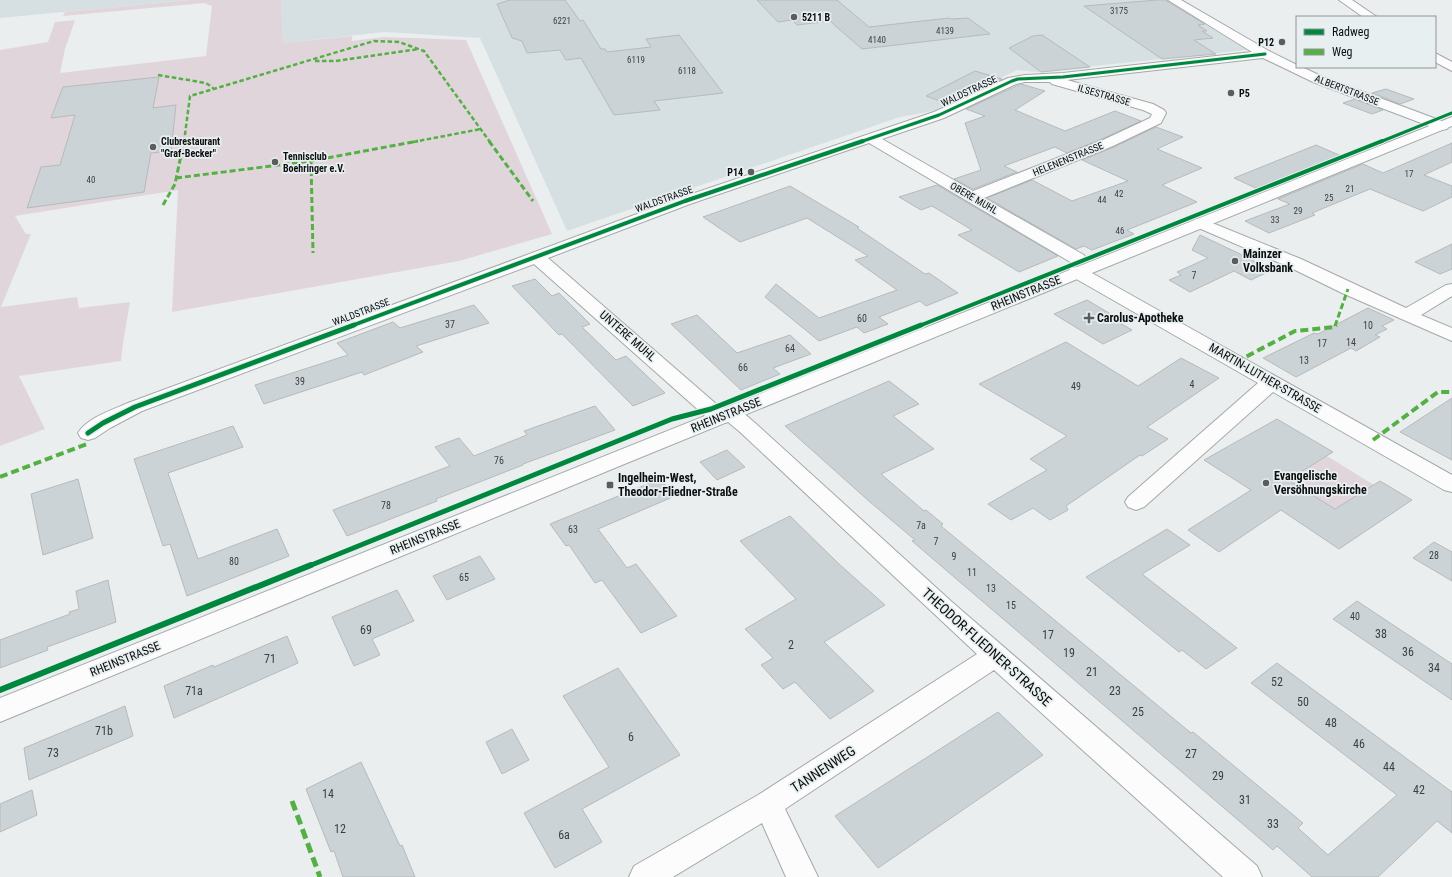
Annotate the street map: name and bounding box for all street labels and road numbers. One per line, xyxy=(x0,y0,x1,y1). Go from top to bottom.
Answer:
street label: WALDSTRASSE xyxy=(939,73,999,109)
street label: ALBERTSTRASSE xyxy=(1313,73,1381,107)
street label: ILSESTRASSE xyxy=(1076,82,1132,108)
street label: HELENENSTRASSE xyxy=(1031,140,1105,178)
street label: OBERE MUHL xyxy=(948,180,1000,216)
street label: WALDSTRASSE xyxy=(634,183,694,215)
street label: RHEINSTRASSE xyxy=(989,273,1063,313)
street label: WALDSTRASSE xyxy=(331,296,391,328)
street label: UNTERE MUHL xyxy=(597,308,659,365)
street label: MARTIN-LUTHER-STRASSE xyxy=(1207,340,1323,416)
street label: RHEINSTRASSE xyxy=(689,395,763,435)
street label: RHEINSTRASSE xyxy=(388,517,462,557)
street label: THEODOR-FLIEDNER-STRASSE xyxy=(919,585,1055,709)
street label: RHEINSTRASSE xyxy=(88,639,162,679)
street label: TANNENWEG xyxy=(788,742,858,796)

